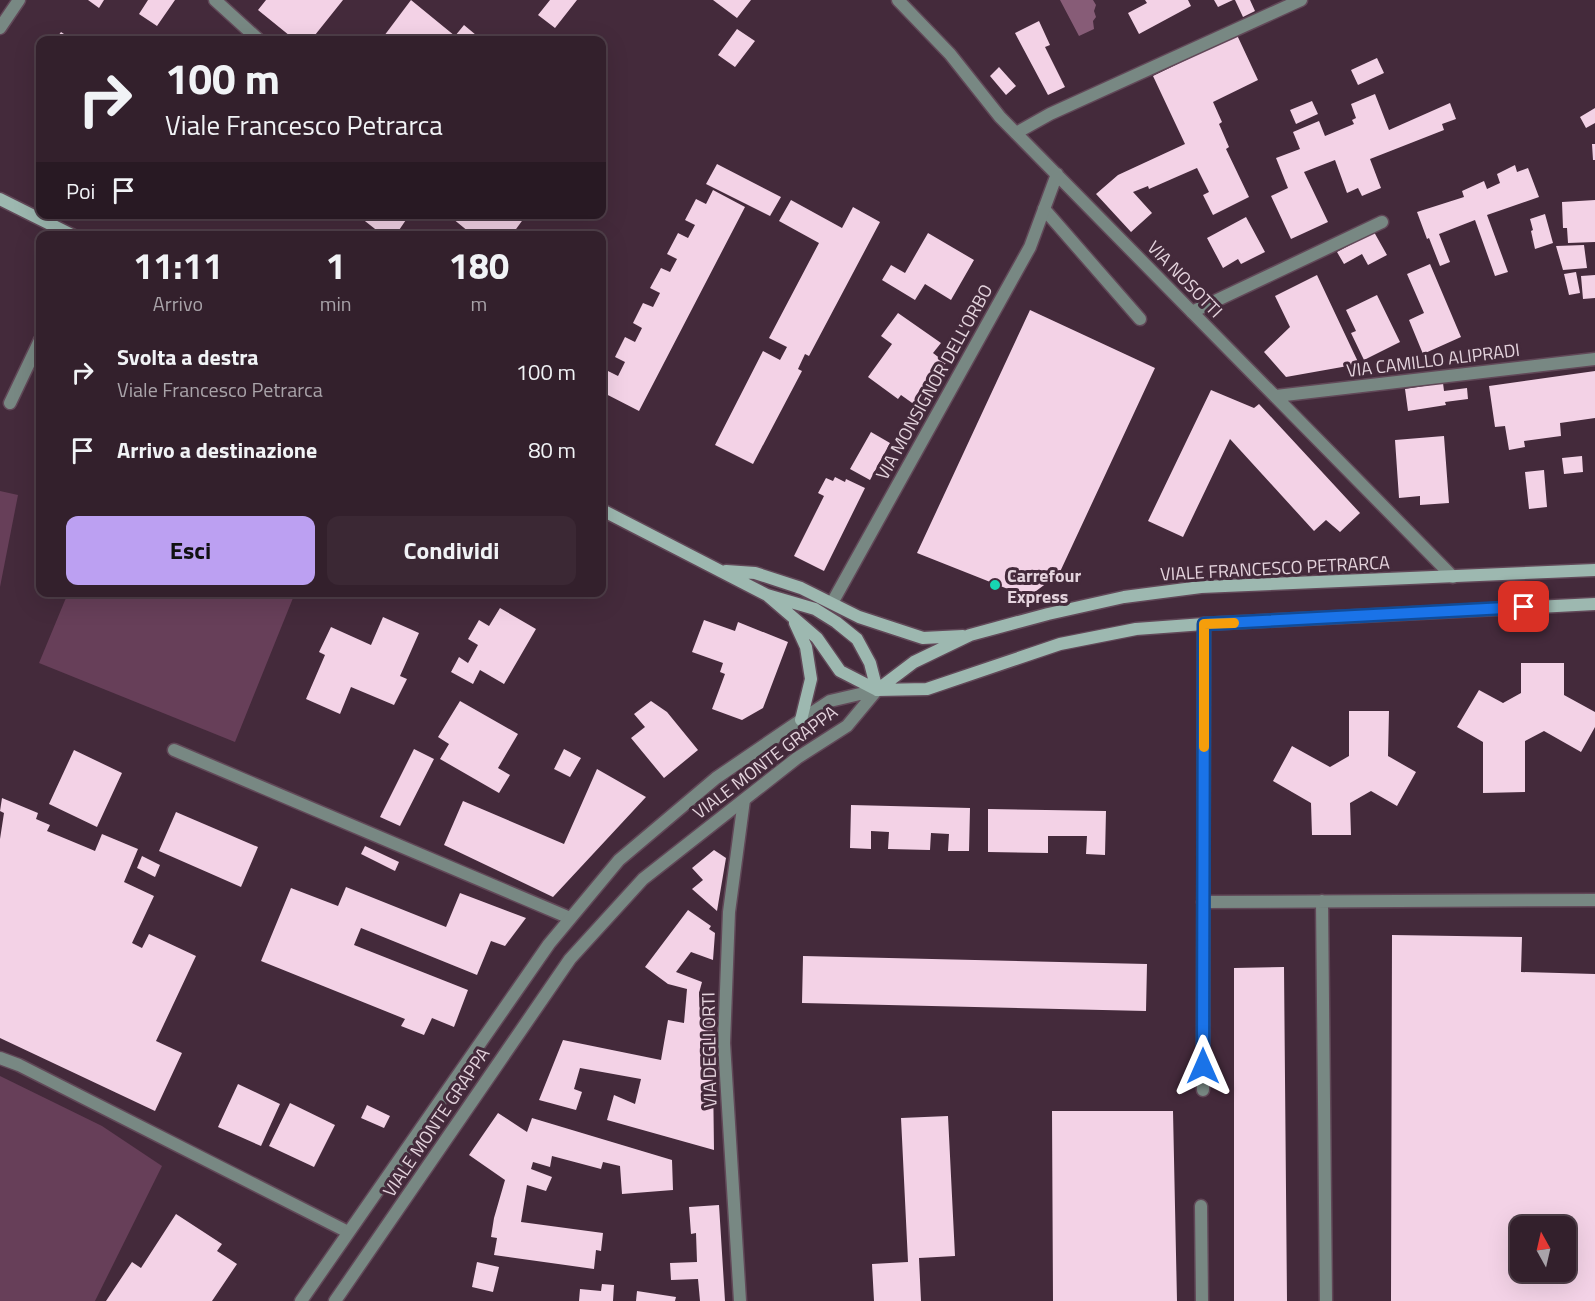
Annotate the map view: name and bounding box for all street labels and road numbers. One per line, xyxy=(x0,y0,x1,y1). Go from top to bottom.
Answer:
street label: VIA NOSOTTI xyxy=(1141,234,1229,324)
street label: VIA MONSIGNOR DELL'ORBO xyxy=(869,279,999,485)
street label: VIA CAMILLO ALIPRADI xyxy=(1345,336,1521,384)
street label: VIALE FRANCESCO PETRARCA xyxy=(1160,548,1391,587)
street label: VIALE MONTE GRAPPA xyxy=(687,698,843,825)
street label: VIA DEGLI ORTI xyxy=(694,992,724,1108)
street label: VIALE MONTE GRAPPA xyxy=(376,1042,496,1202)

